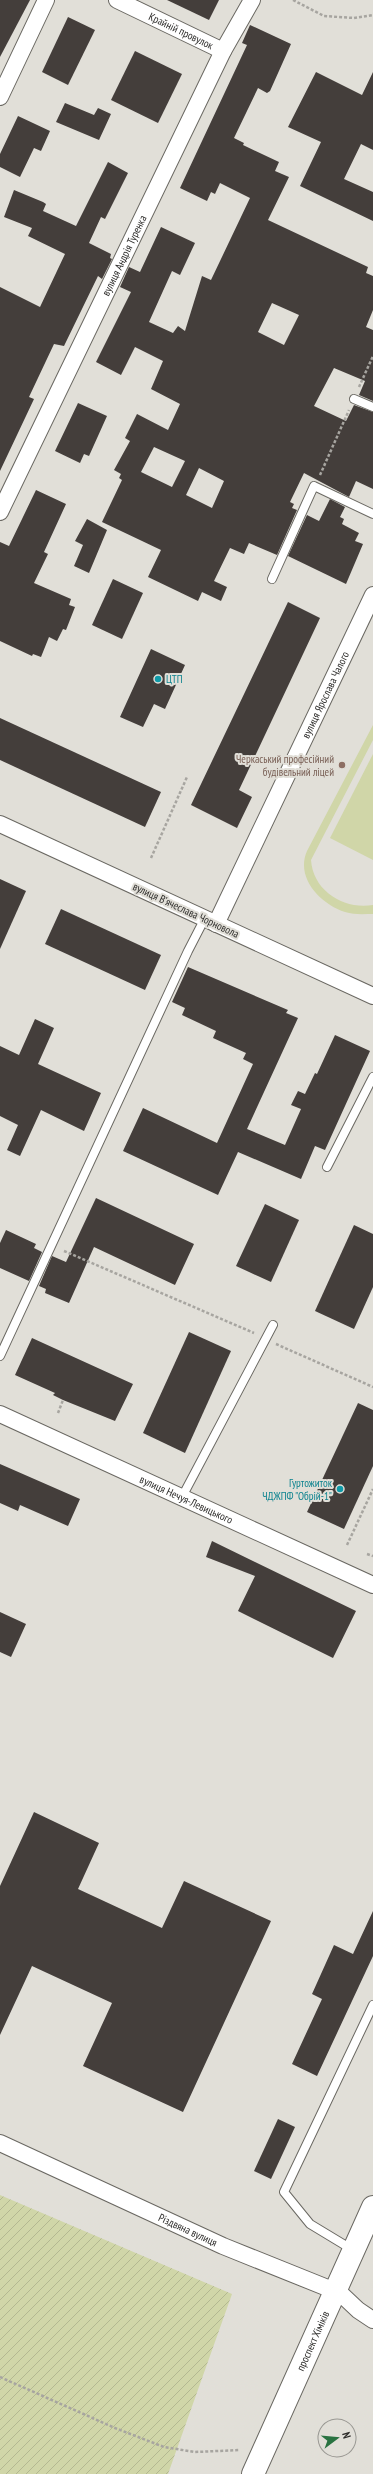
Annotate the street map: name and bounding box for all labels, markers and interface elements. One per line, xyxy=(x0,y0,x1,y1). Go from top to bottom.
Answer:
street label: Крайній провулок xyxy=(146,9,216,53)
street label: вулиця Андрія Туренка xyxy=(99,213,150,298)
street label: вулиця Ярослава Чалого xyxy=(299,649,352,741)
place label: ЦТП xyxy=(166,672,183,686)
marker: ЦТП xyxy=(153,674,163,684)
place label: Черкаський професійний будівельний ліцей xyxy=(236,752,334,779)
marker: Черкаський професійний будівельний ліцей xyxy=(337,760,347,770)
street label: вулиця Вʼячеслава Чорновола xyxy=(131,879,241,941)
street label: вулиця Нечуя-Левицького xyxy=(138,1472,235,1527)
place label: Гуртожиток ЧДЖПФ "Обрій-1" xyxy=(262,1476,333,1503)
marker: Гуртожиток ЧДЖПФ "Обрій-1" xyxy=(335,1484,345,1494)
street label: Різдвяна вулиця xyxy=(156,2210,220,2249)
street label: проспект Хіміків xyxy=(293,2308,333,2373)
north arrow xyxy=(317,2418,357,2458)
text: N xyxy=(339,2430,354,2440)

